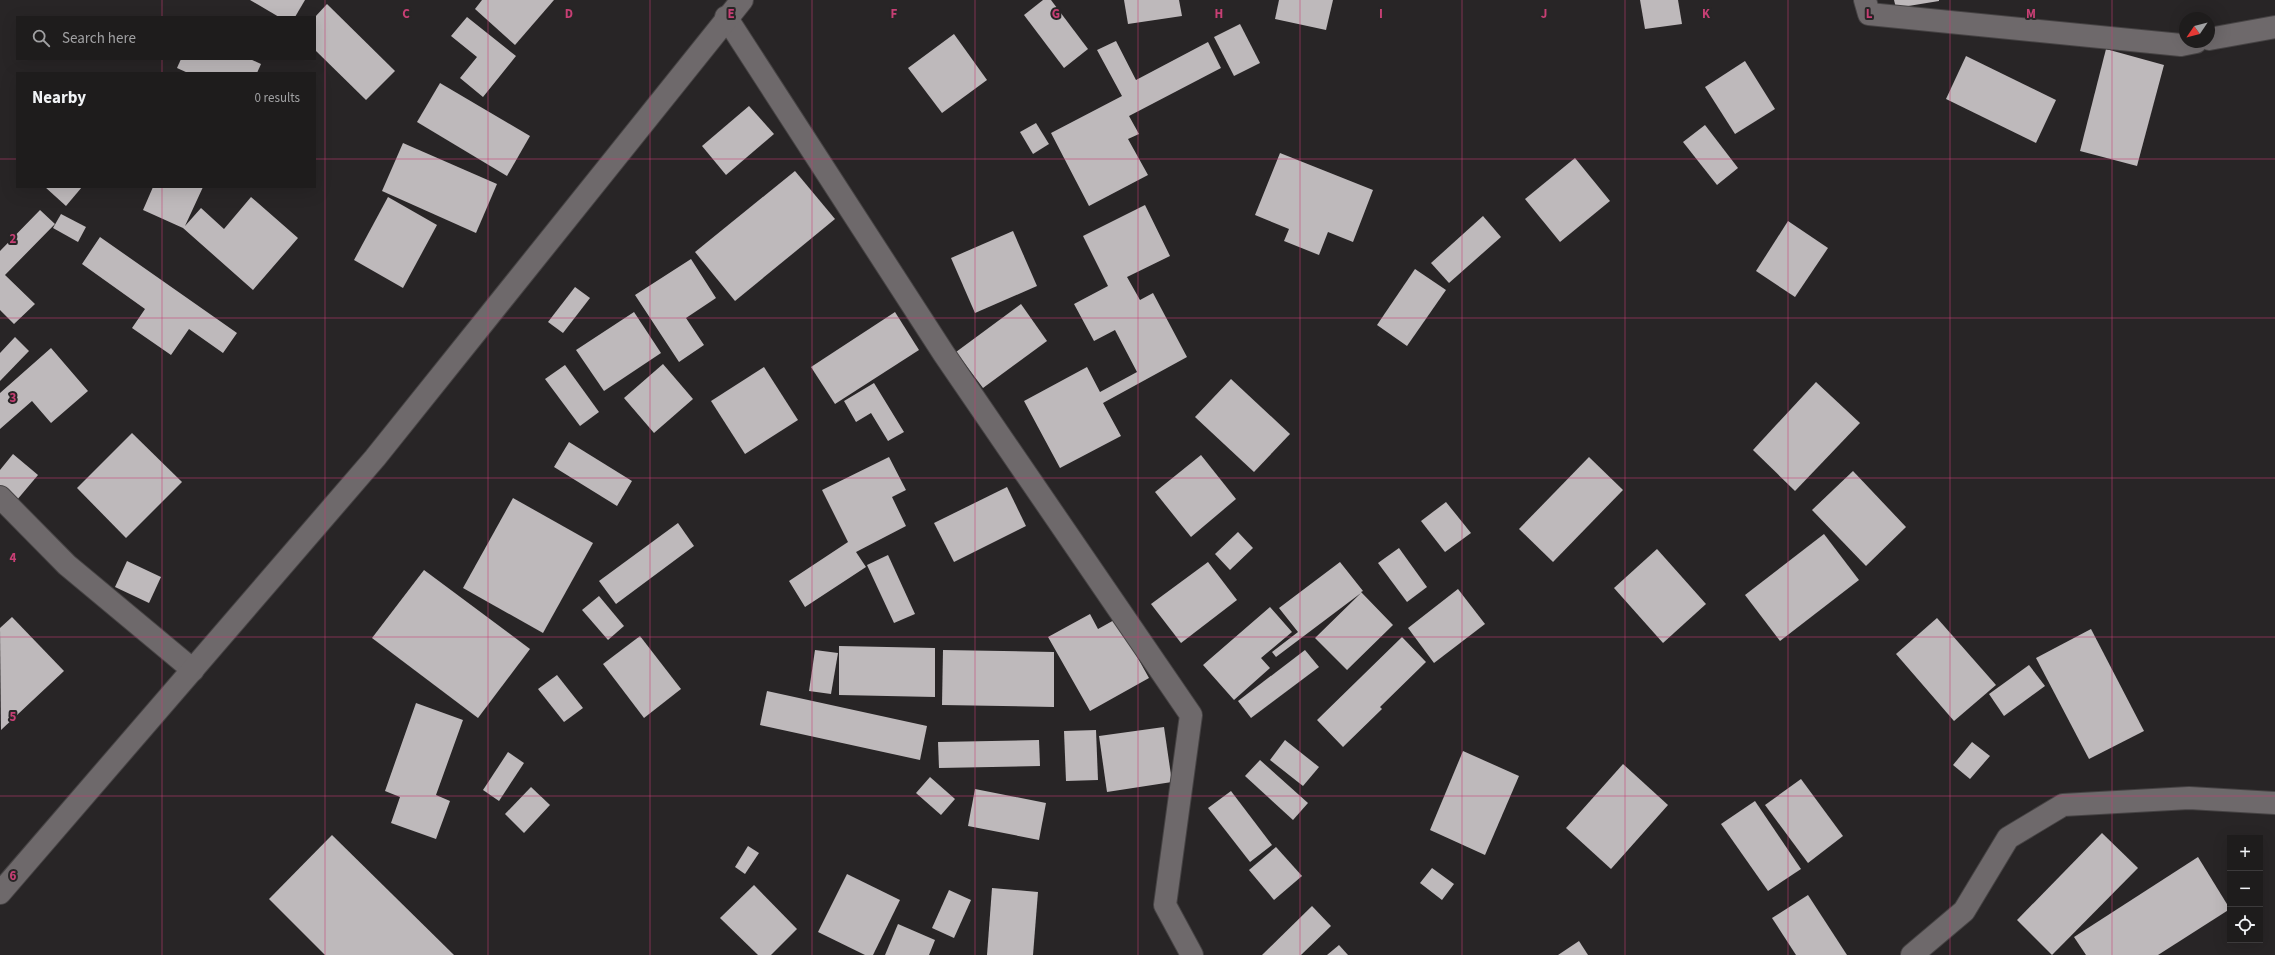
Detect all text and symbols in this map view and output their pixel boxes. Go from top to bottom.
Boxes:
text: C [402,5,410,23]
text: D [565,5,573,23]
text: E [727,5,735,23]
text: F [891,5,898,23]
text: G [1052,5,1060,23]
text: H [1215,5,1223,23]
text: I [1379,5,1383,23]
text: J [1541,5,1547,23]
text: K [1702,5,1711,23]
text: L [1866,5,1873,23]
text: M [2026,5,2036,23]
north arrow [2179,12,2215,48]
search box [16,16,316,60]
icon: search [30,27,52,49]
text: Search here [62,28,136,49]
text: Nearby [32,86,86,110]
text: 0 results [255,89,300,107]
text: 2 [10,230,17,248]
text: 3 [10,389,17,407]
text: 4 [10,549,17,567]
text: 5 [10,708,17,726]
map controls [2227,835,2263,943]
button: + [2227,835,2263,871]
text: 6 [10,867,17,885]
button: − [2227,871,2263,907]
button: locate [2227,907,2263,943]

